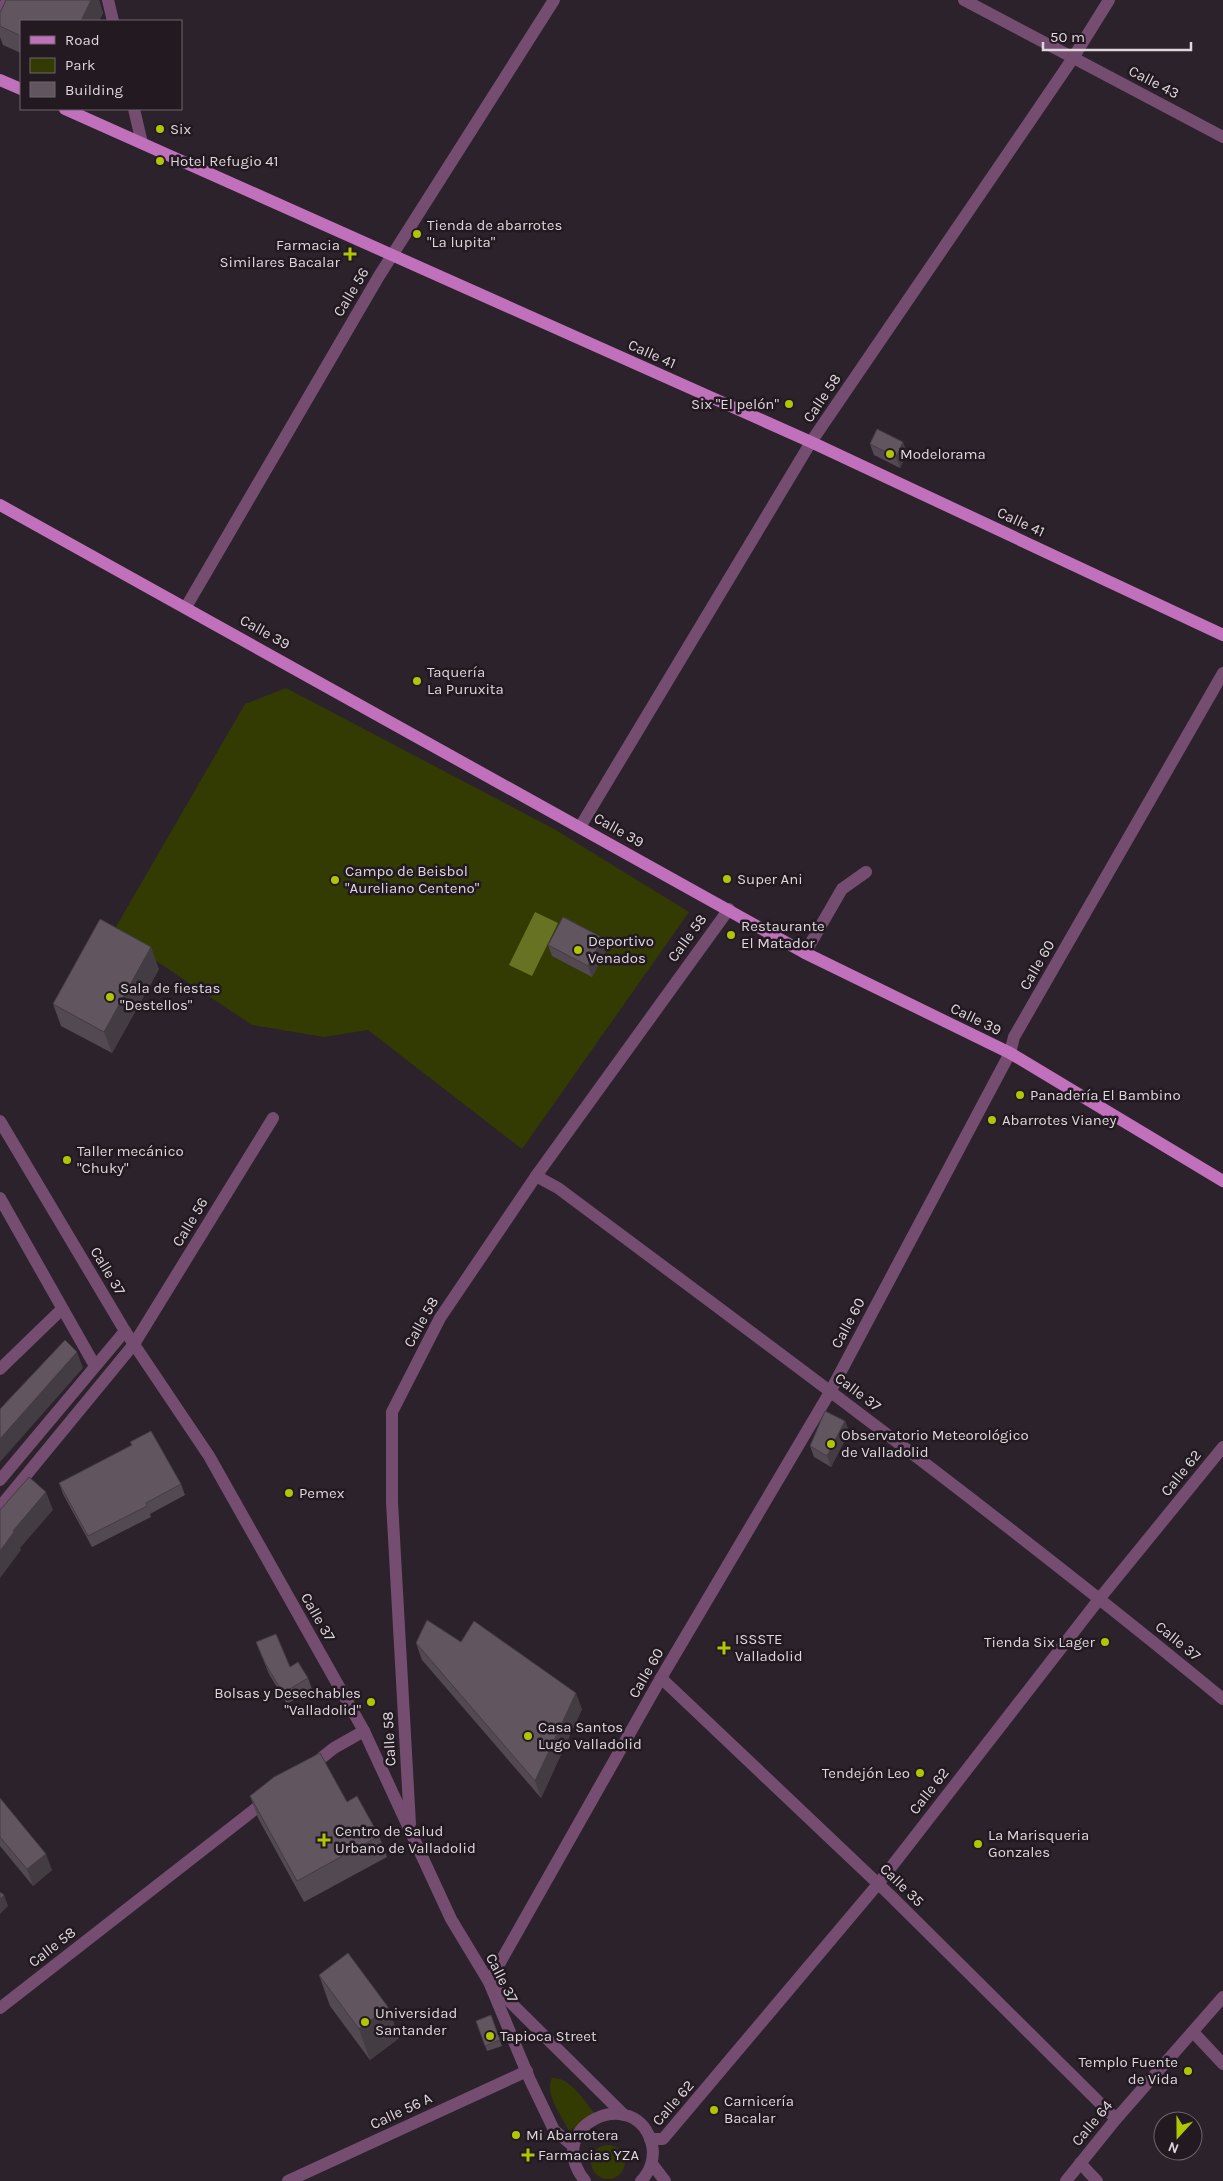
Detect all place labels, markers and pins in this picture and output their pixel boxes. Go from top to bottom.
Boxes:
place label: Six [170,120,192,138]
marker: Six [154,123,166,135]
place label: Hotel Refugio 41 [170,152,278,170]
marker: Hotel Refugio 41 [154,155,166,167]
place label: Tienda de abarrotes "La lupita" [427,216,562,251]
marker: Tienda de abarrotes "La lupita" [411,228,423,240]
place label: Farmacia Similares Bacalar [219,236,341,271]
marker: Farmacia Similares Bacalar [344,248,356,260]
place label: Six "El pelón" [691,395,779,413]
marker: Six "El pelón" [783,398,795,410]
place label: Modelorama [900,445,986,463]
marker: Modelorama [884,448,896,460]
place label: Taquería La Puruxita [427,663,504,698]
marker: Taquería La Puruxita [411,675,423,687]
place label: Campo de Beisbol "Aureliano Centeno" [345,862,480,897]
place label: Super Ani [737,870,803,888]
marker: Super Ani [721,873,733,885]
marker: Campo de Beisbol "Aureliano Centeno" [329,874,341,886]
place label: Restaurante El Matador [741,917,825,952]
marker: Restaurante El Matador [725,929,737,941]
place label: Deportivo Venados [588,932,654,967]
marker: Deportivo Venados [572,944,584,956]
place label: Sala de fiestas "Destellos" [120,979,220,1014]
marker: Sala de fiestas "Destellos" [104,991,116,1003]
place label: Panadería El Bambino [1030,1086,1181,1104]
marker: Panadería El Bambino [1014,1089,1026,1101]
place label: Abarrotes Vianey [1002,1111,1117,1129]
marker: Abarrotes Vianey [986,1114,998,1126]
place label: Taller mecánico "Chuky" [77,1142,184,1177]
marker: Taller mecánico "Chuky" [61,1154,73,1166]
place label: Observatorio Meteorológico de Valladolid [841,1426,1029,1461]
marker: Observatorio Meteorológico de Valladolid [825,1438,837,1450]
place label: Pemex [299,1484,345,1502]
marker: Pemex [283,1487,295,1499]
place label: ISSSTE Valladolid [735,1630,803,1665]
place label: Tienda Six Lager [984,1633,1096,1651]
marker: Tienda Six Lager [1099,1636,1111,1648]
marker: ISSSTE Valladolid [717,1641,731,1655]
place label: Bolsas y Desechables "Valladolid" [214,1684,361,1719]
marker: Bolsas y Desechables "Valladolid" [365,1696,377,1708]
place label: Casa Santos Lugo Valladolid [538,1718,642,1753]
marker: Casa Santos Lugo Valladolid [522,1730,534,1742]
place label: Tendejón Leo [822,1764,910,1782]
marker: Tendejón Leo [914,1767,926,1779]
place label: Centro de Salud Urbano de Valladolid [335,1822,476,1857]
place label: La Marisqueria Gonzales [988,1826,1089,1861]
marker: Centro de Salud Urbano de Valladolid [317,1833,331,1847]
marker: La Marisqueria Gonzales [972,1838,984,1850]
place label: Universidad Santander [375,2004,457,2039]
marker: Universidad Santander [359,2016,371,2028]
place label: Tapioca Street [500,2027,597,2045]
marker: Tapioca Street [484,2030,496,2042]
place label: Templo Fuente de Vida [1078,2053,1178,2088]
marker: Templo Fuente de Vida [1182,2065,1194,2077]
place label: Carnicería Bacalar [724,2092,794,2127]
marker: Carnicería Bacalar [708,2104,720,2116]
place label: Mi Abarrotera [526,2126,619,2144]
marker: Mi Abarrotera [510,2129,522,2141]
place label: Farmacias YZA [538,2146,639,2164]
marker: Farmacias YZA [522,2149,534,2161]

